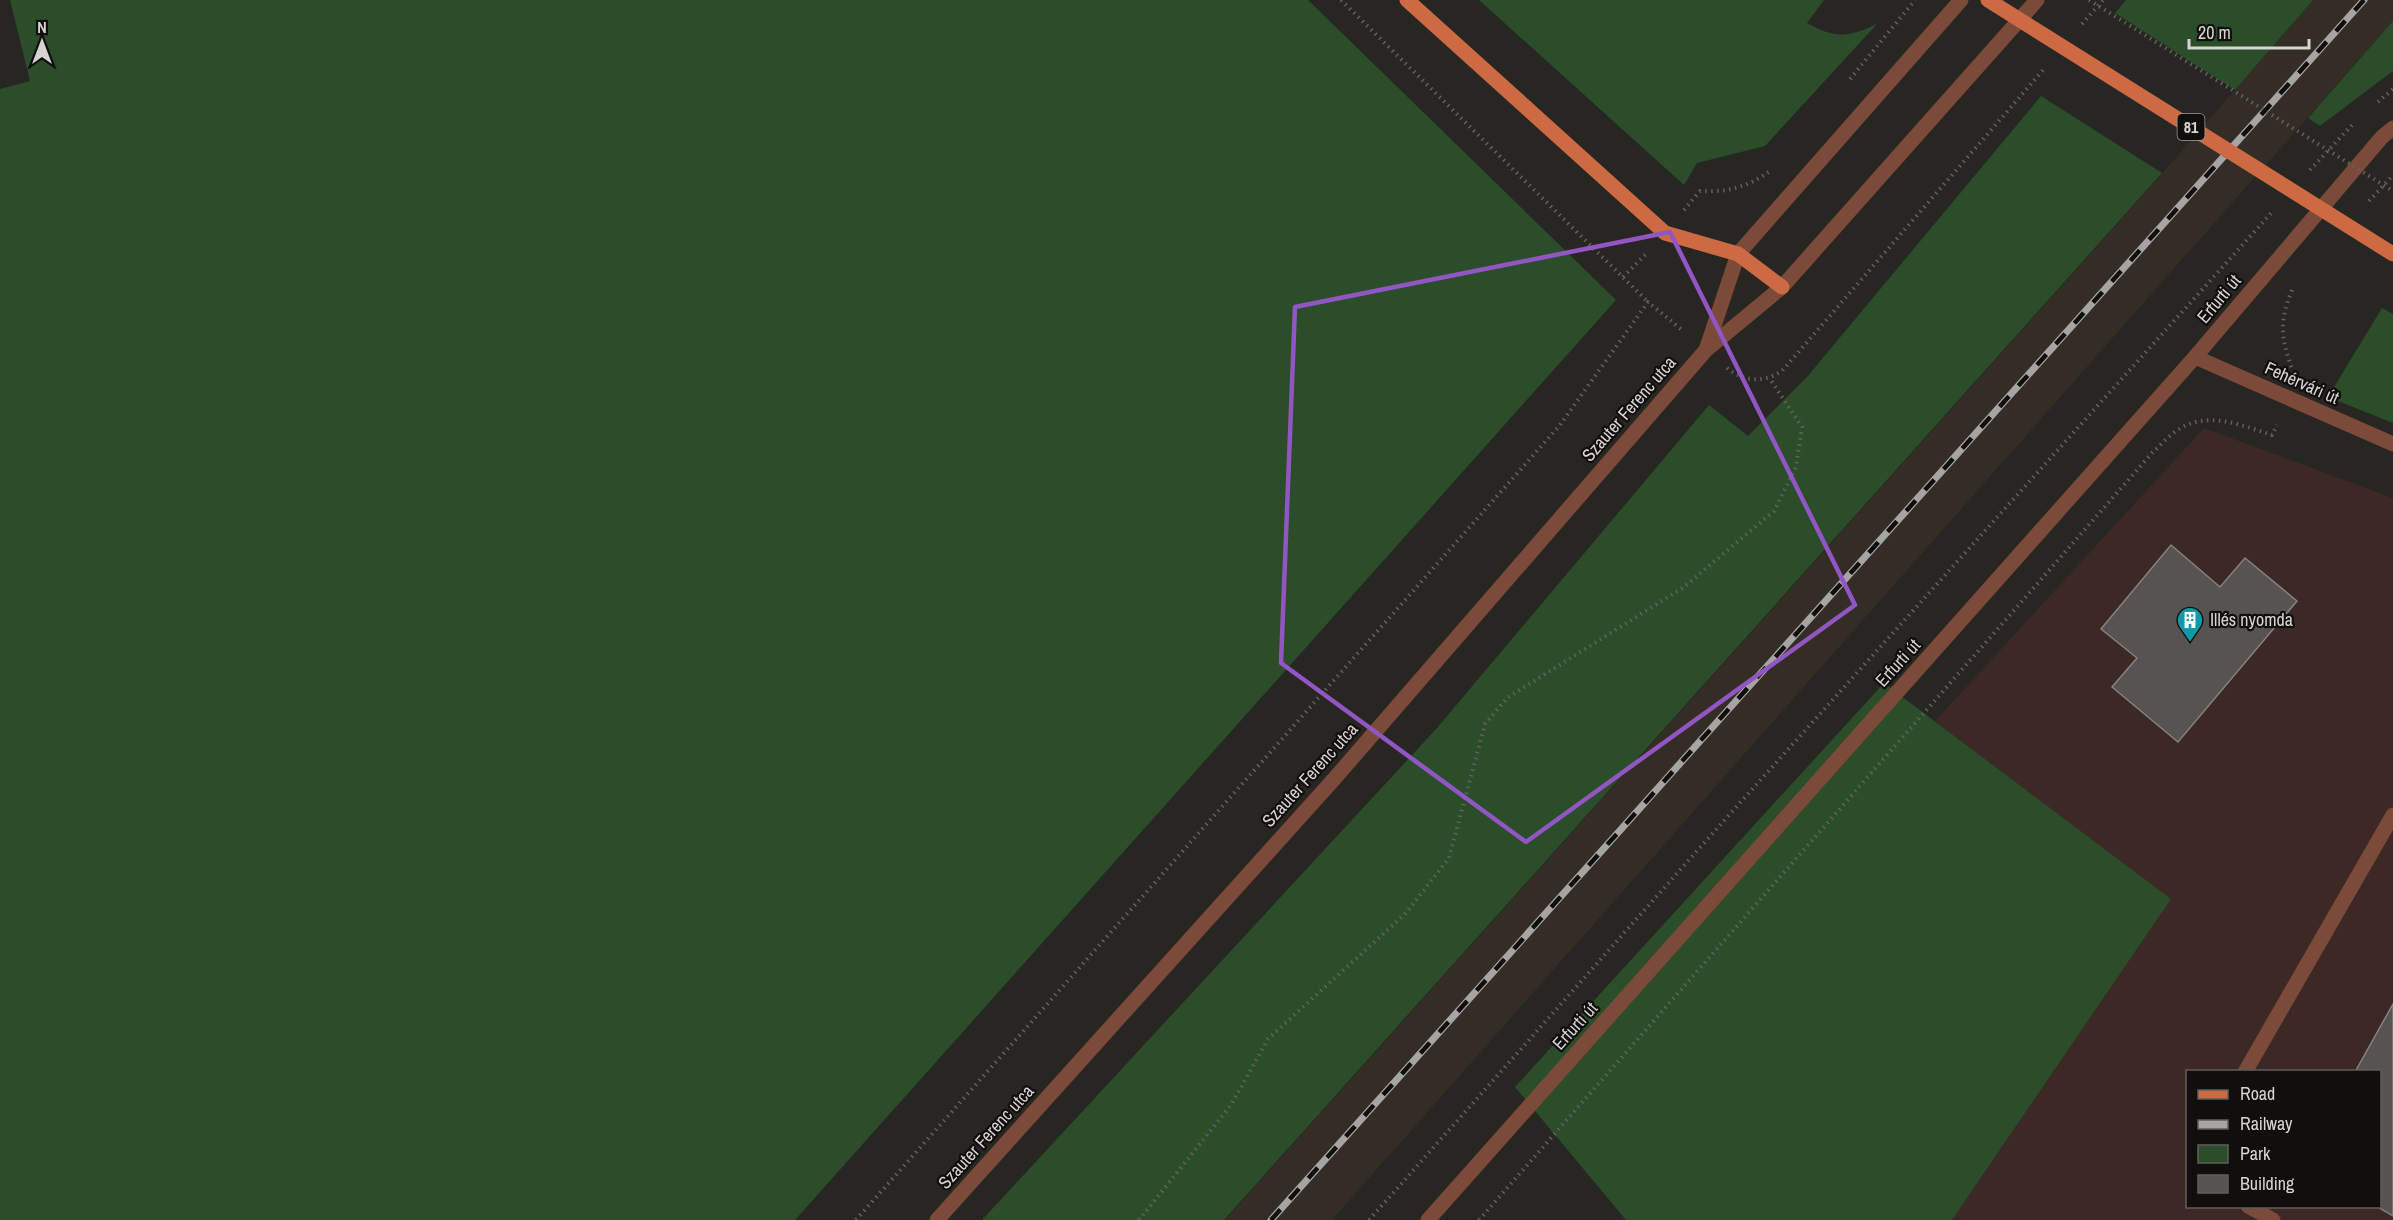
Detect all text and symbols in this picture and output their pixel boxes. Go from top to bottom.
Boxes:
north arrow [12,12,72,72]
scale bar [2189,12,2309,50]
text: N [37,16,47,38]
text: 20 m [2198,20,2231,45]
road number: 81 [2178,114,2204,140]
street label: Erfurti út [2191,269,2246,328]
street label: Szauter Ferenc utca [1576,351,1681,467]
street label: Fehérvári út [2261,355,2343,410]
building icon: Illés nyomda [2175,605,2205,643]
place label: Illés nyomda [2210,607,2293,632]
street label: Erfurti út [1869,633,1926,692]
street label: Szauter Ferenc utca [1256,717,1363,832]
street label: Erfurti út [1546,996,1603,1055]
legend [2186,1070,2381,1208]
street label: Szauter Ferenc utca [932,1079,1039,1194]
text: Road [2240,1081,2275,1106]
text: Railway [2240,1111,2293,1136]
text: Park [2240,1141,2271,1166]
text: Building [2240,1171,2295,1196]

